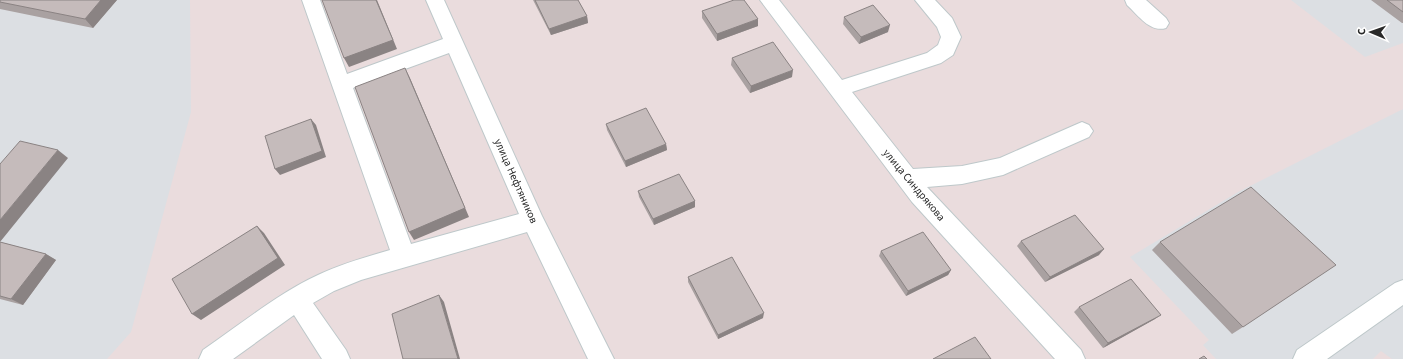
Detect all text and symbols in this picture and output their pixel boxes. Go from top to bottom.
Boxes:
north arrow [1351,12,1391,52]
text: С [1354,28,1369,35]
street label: улица Нефтяников [491,136,542,226]
street label: улица Синдрякова [879,146,949,224]

